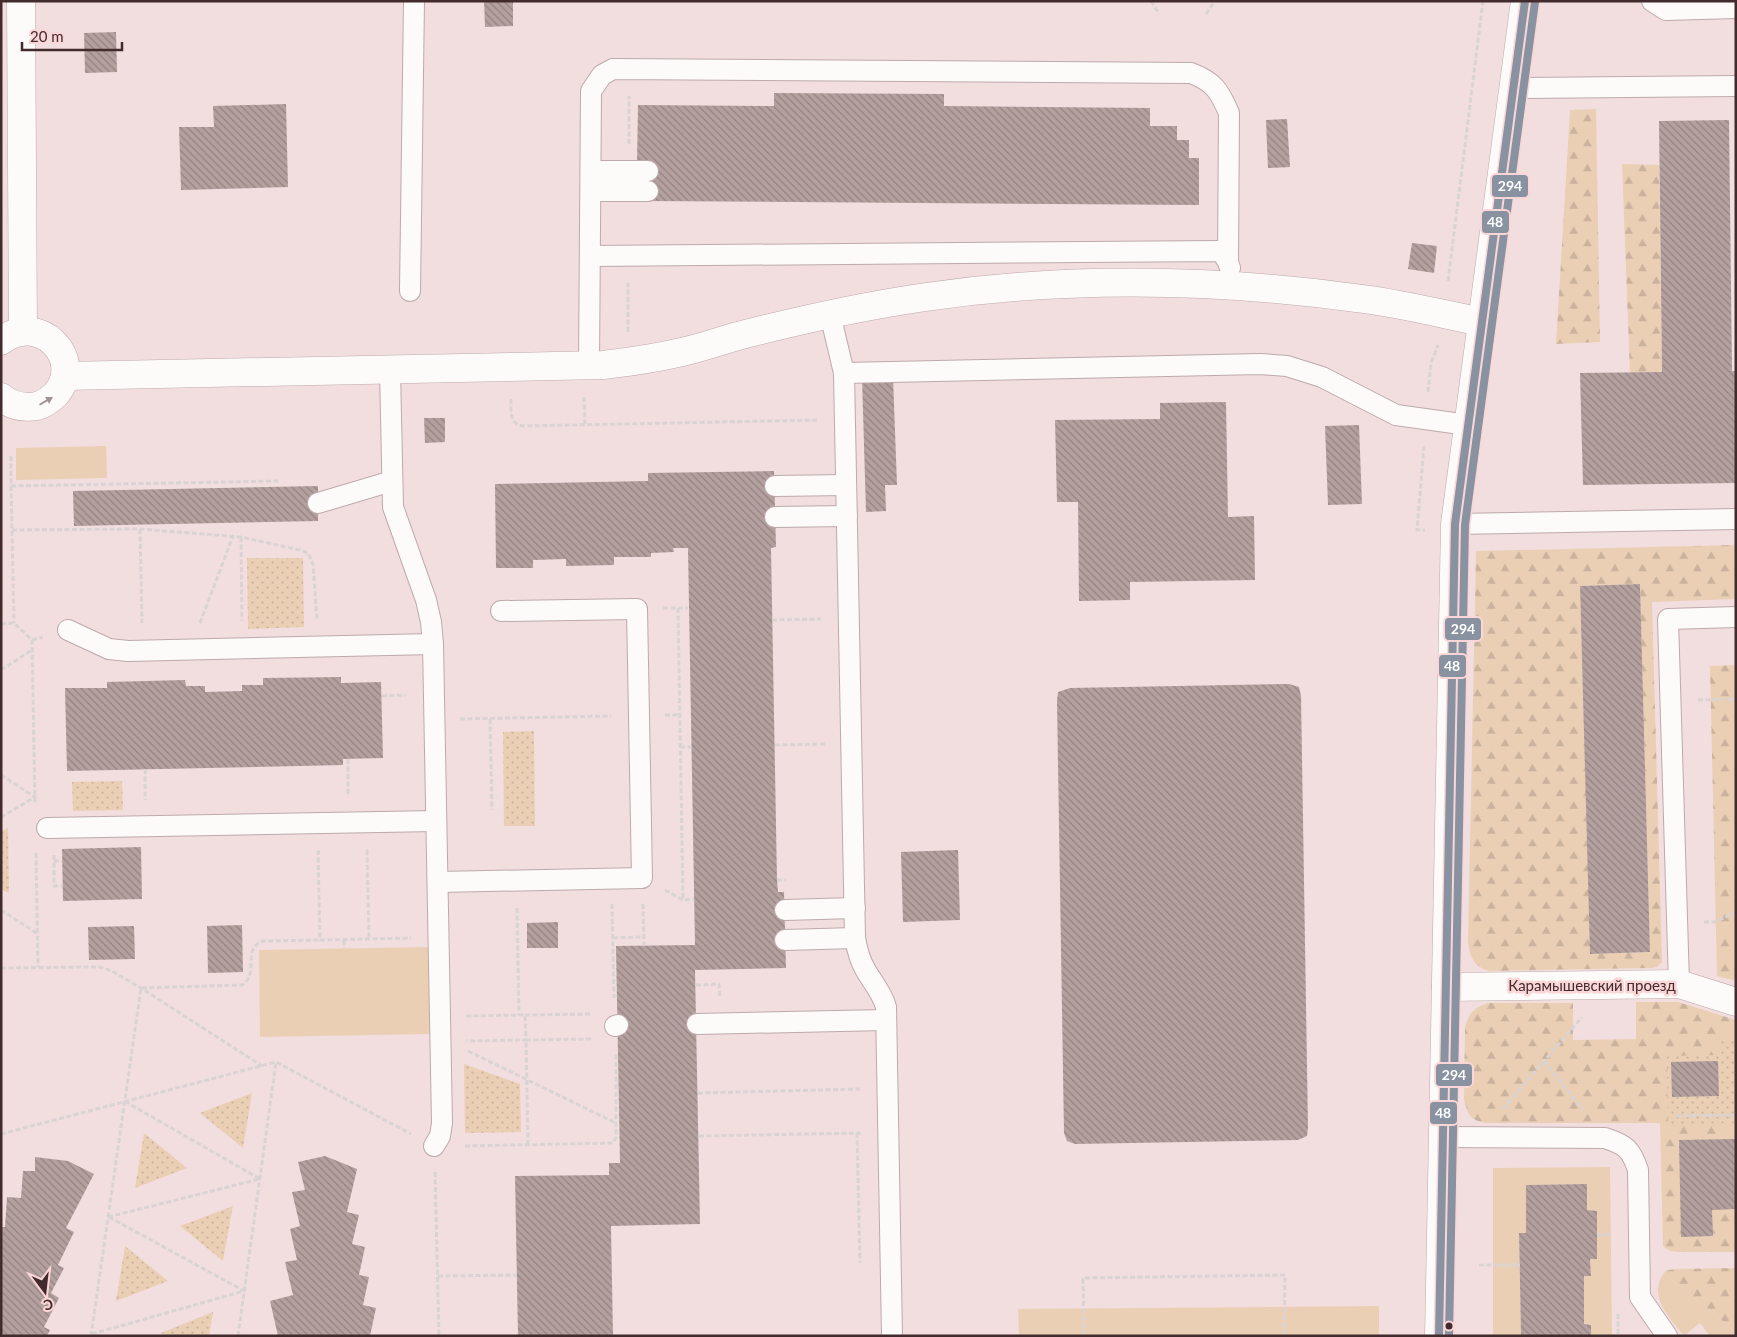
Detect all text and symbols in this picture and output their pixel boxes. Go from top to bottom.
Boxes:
scale bar [22,20,122,52]
text: 20 m [30,27,64,45]
line badge: 294 [1491,174,1529,198]
text: 294 [1498,177,1522,194]
line badge: 48 [1481,210,1510,234]
text: 48 [1487,213,1503,230]
one-way arrow [38,397,53,405]
line badge: 294 [1444,617,1482,641]
text: 294 [1451,620,1475,637]
line badge: 48 [1438,654,1467,678]
text: 48 [1444,657,1460,674]
street label: Карамышевский проезд [1508,976,1676,994]
line badge: 294 [1435,1063,1473,1087]
text: 294 [1442,1066,1466,1083]
line badge: 48 [1429,1101,1458,1125]
text: 48 [1435,1104,1451,1121]
north arrow [20,1267,70,1317]
text: С [41,1296,55,1315]
unlabelled marker [1444,1321,1454,1331]

